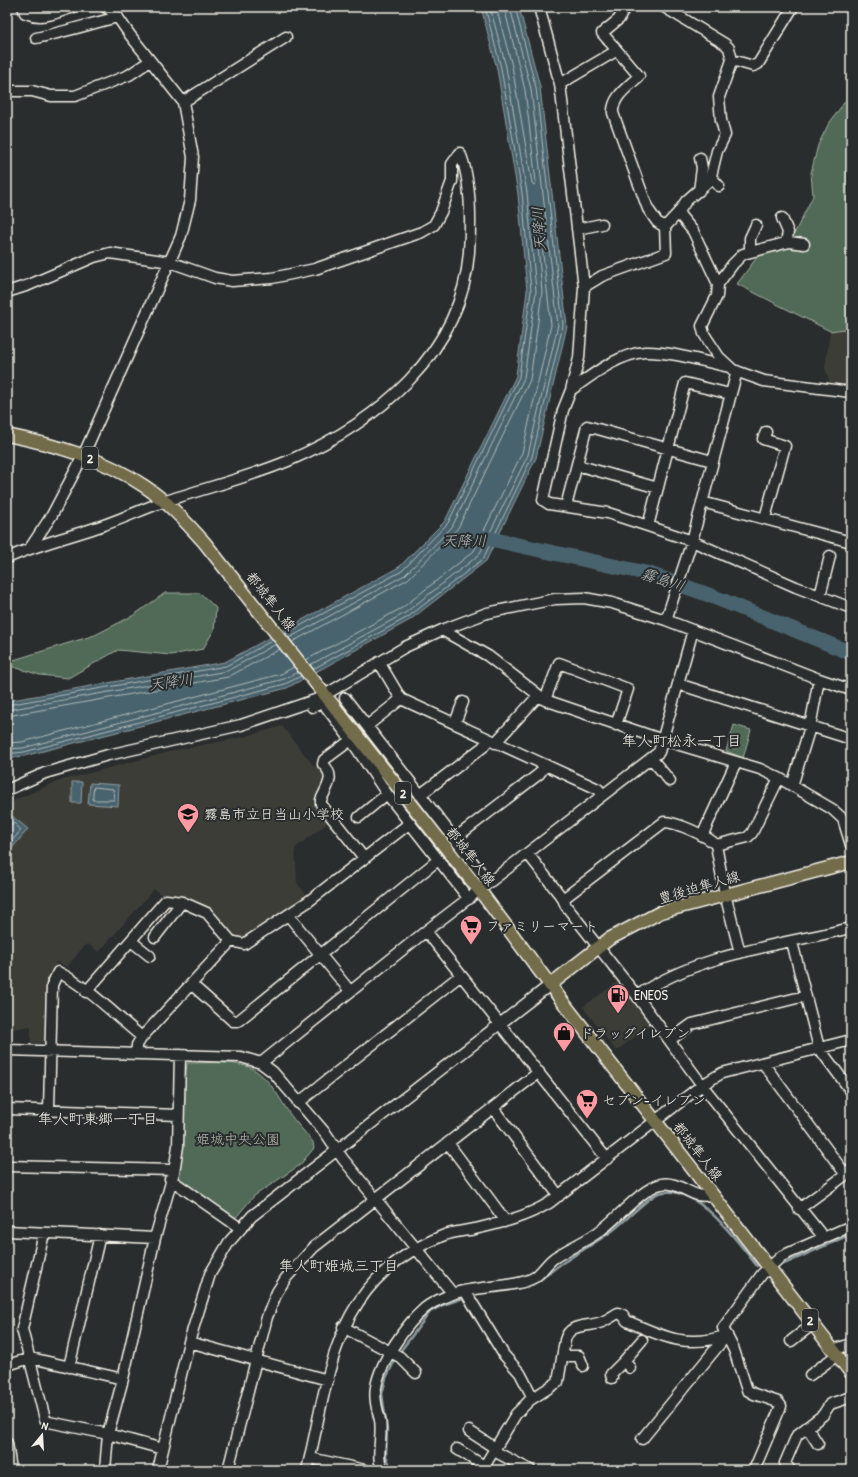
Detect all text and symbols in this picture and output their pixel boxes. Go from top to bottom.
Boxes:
water label: 天降川 [526,206,551,252]
road number: 2 [82,447,98,469]
water label: 天降川 [441,530,487,551]
water label: 霧島川 [639,563,688,596]
street label: 都城隼人線 [242,567,300,634]
water label: 天降川 [147,668,195,695]
district label: 隼人町松永一丁目 [622,730,742,751]
road number: 2 [395,782,411,804]
school or university icon: 霧島市立日当山小学校 [175,801,201,834]
place label: 霧島市立日当山小学校 [204,804,344,823]
street label: 都城隼人線 [442,822,500,889]
street label: 豊後迫隼人線 [656,866,742,907]
supermarket icon: ファミリーマート [458,913,484,946]
place label: ファミリーマート [486,916,598,935]
fuel station icon: ENEOS [605,982,631,1015]
place label: ENEOS [634,985,669,1004]
shop icon: ドラッグイレブン [551,1020,577,1053]
place label: ドラッグイレブン [580,1023,690,1042]
supermarket icon: セブン-イレブン [574,1087,600,1120]
place label: セブン-イレブン [602,1090,706,1109]
district label: 隼人町東郷一丁目 [38,1108,158,1129]
street label: 都城隼人線 [669,1117,727,1184]
park label: 姫城中央公園 [196,1129,280,1148]
district label: 隼人町姫城三丁目 [279,1255,399,1276]
road number: 2 [802,1309,818,1331]
north arrow [22,1415,62,1455]
text: N [40,1418,50,1433]

